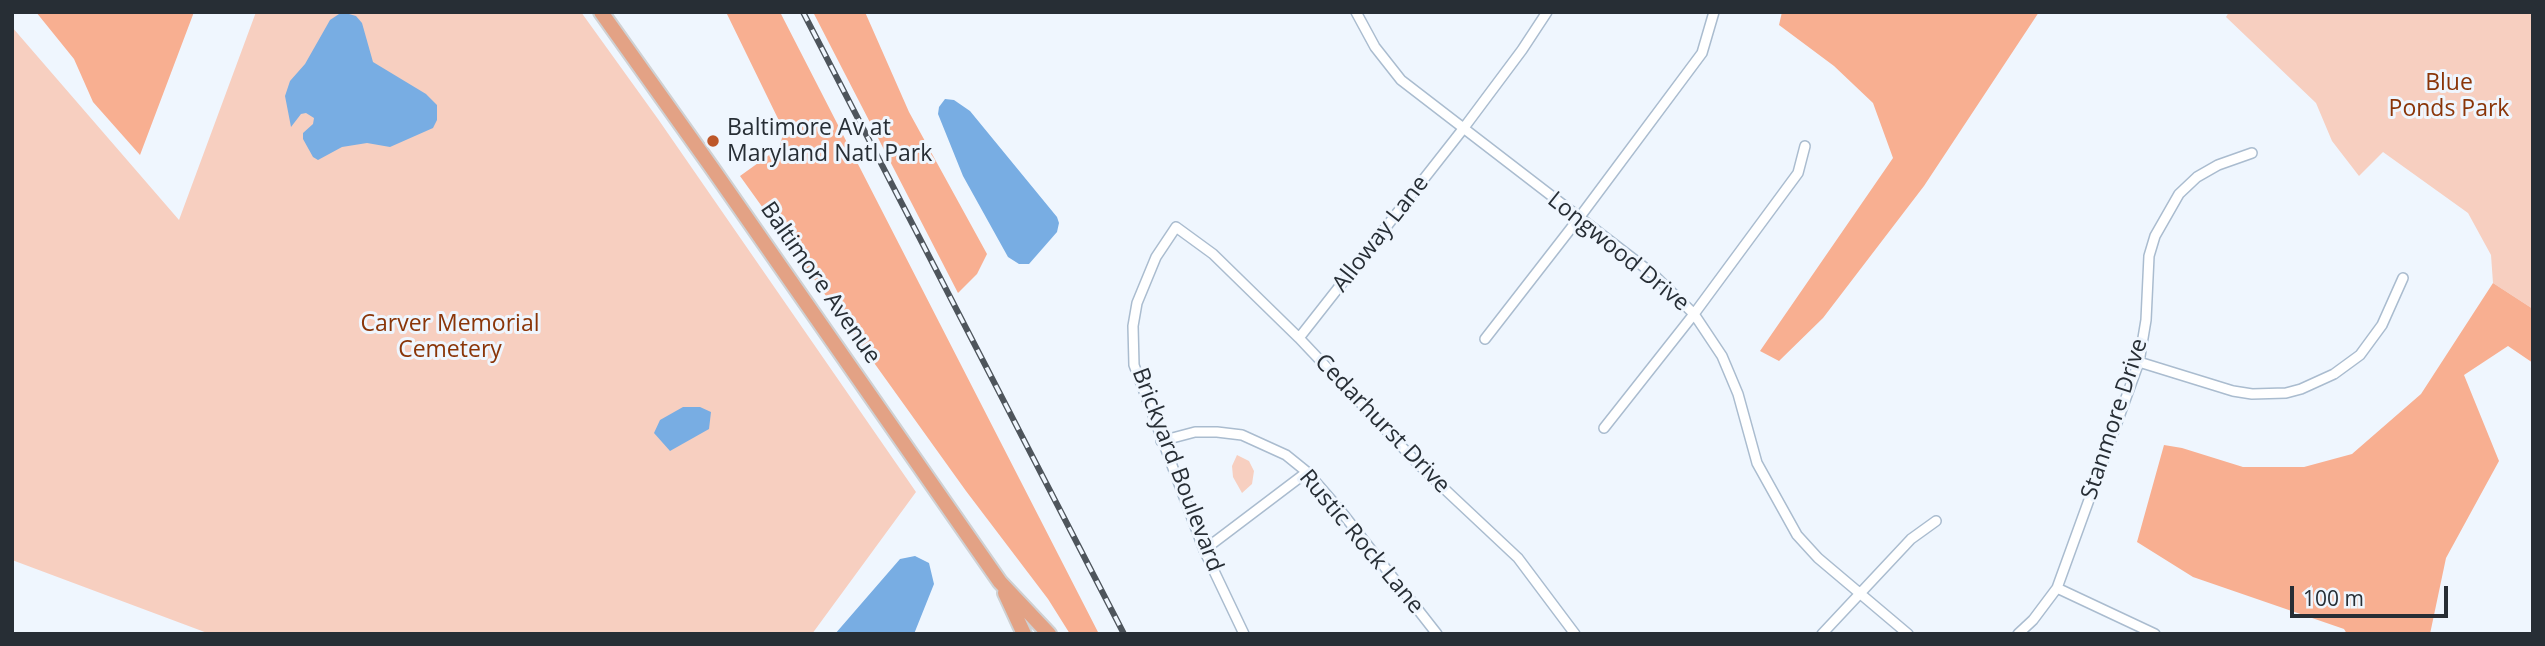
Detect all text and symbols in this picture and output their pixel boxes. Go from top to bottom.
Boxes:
park label: Blue Ponds Park [2389,69,2509,123]
place label: Baltimore Av at Maryland Natl Park [727,114,932,168]
marker: Baltimore Av at Maryland Natl Park [705,133,721,149]
street label: Alloway Lane [1327,170,1435,298]
street label: Longwood Drive [1542,186,1694,318]
street label: Baltimore Avenue [754,197,886,369]
park label: Carver Memorial Cemetery [361,310,539,364]
street label: Stanmore Drive [2076,335,2154,503]
street label: Cedarhurst Drive [1309,349,1455,499]
street label: Brickyard Boulevard [1125,364,1229,576]
street label: Rustic Rock Lane [1293,465,1429,619]
scale bar [2293,572,2450,616]
text: 100 m [2303,584,2364,612]

